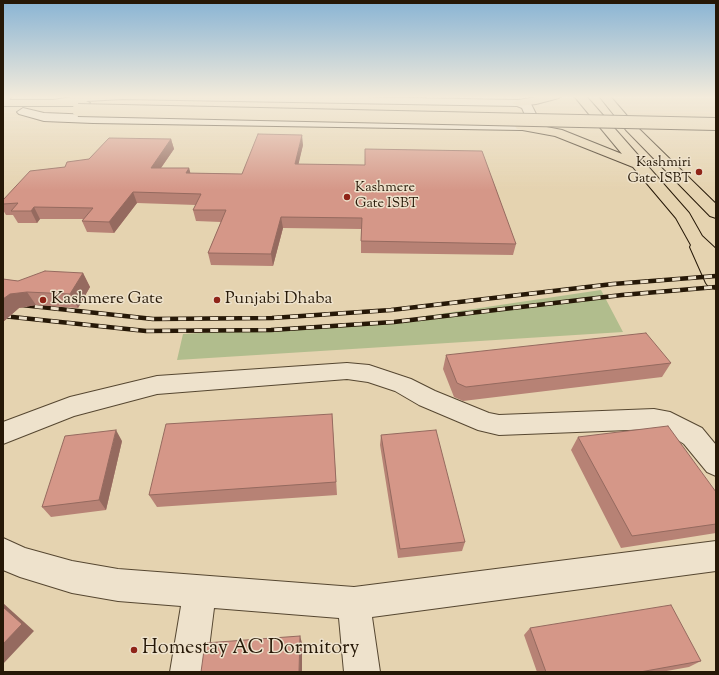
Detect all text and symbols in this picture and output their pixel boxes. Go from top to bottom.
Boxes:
place label: Kashmiri Gate ISBT [628,156,691,188]
marker: Kashmiri Gate ISBT [694,167,704,177]
place label: Kashmere Gate ISBT [355,181,418,214]
marker: Kashmere Gate ISBT [342,192,352,202]
place label: Kashmere Gate [51,290,163,310]
place label: Punjabi Dhaba [225,290,332,310]
marker: Kashmere Gate [38,295,48,305]
marker: Punjabi Dhaba [212,295,222,305]
place label: Homestay AC Dormitory [142,638,360,662]
marker: Homestay AC Dormitory [129,645,139,655]

